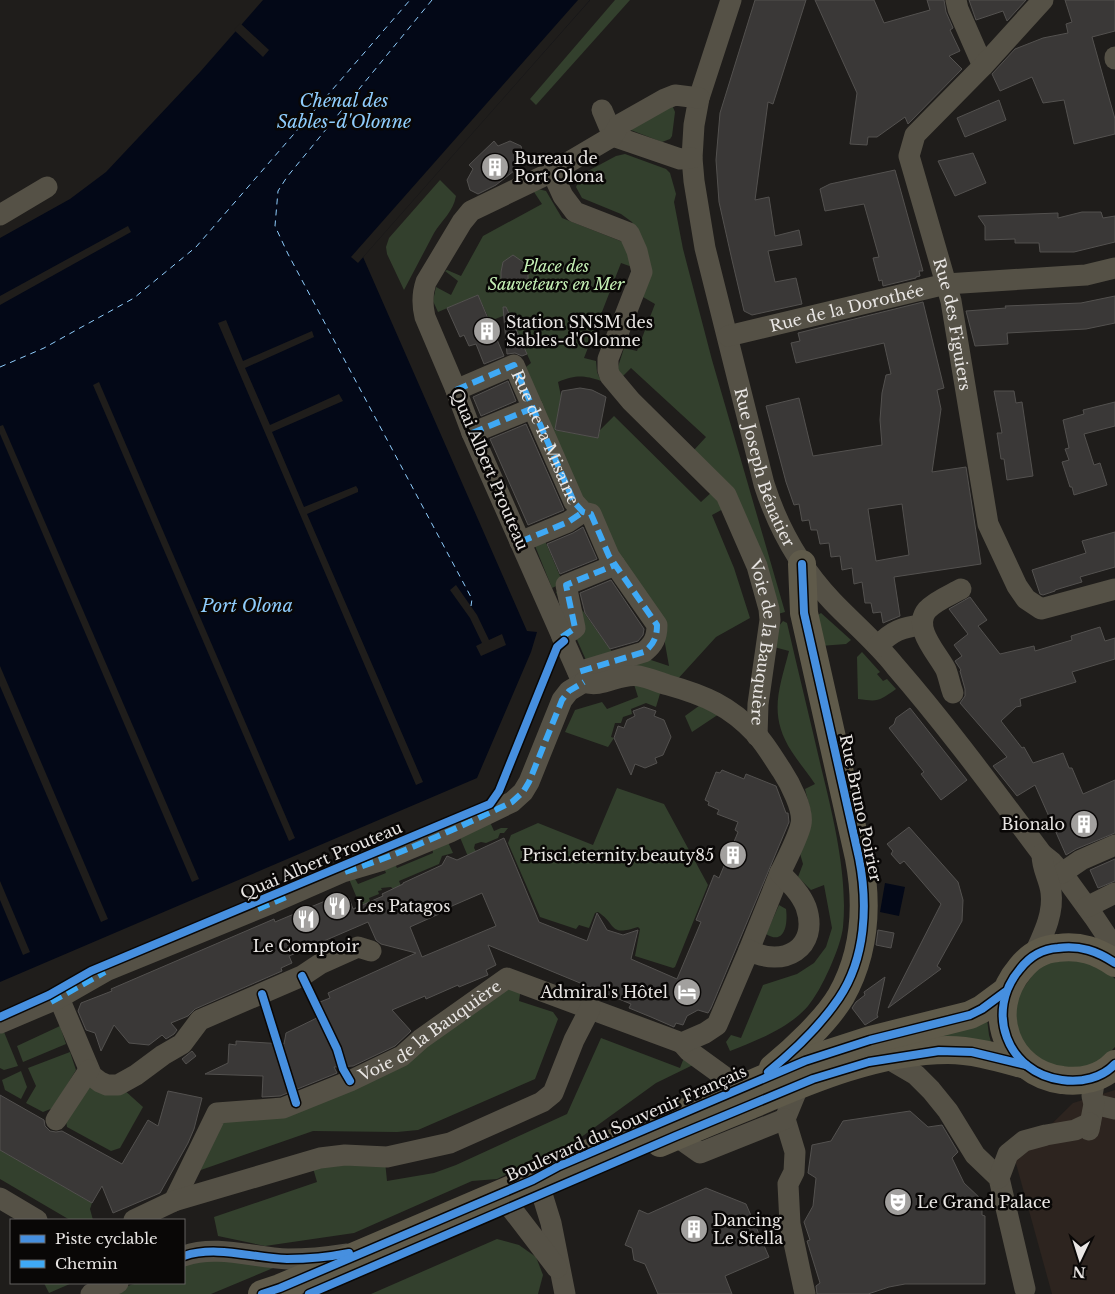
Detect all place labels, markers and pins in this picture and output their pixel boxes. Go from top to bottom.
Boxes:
place label: Bureau de Port Olona [514,148,604,186]
building icon: Bureau de Port Olona [480,152,510,182]
place label: Station SNSM des Sables-d'Olonne [506,312,653,350]
building icon: Station SNSM des Sables-d'Olonne [472,316,502,346]
building icon: Bionalo [1069,809,1099,839]
place label: Bionalo [1001,814,1065,834]
building icon: Prisci.eternity.beauty85 [718,840,748,870]
place label: Prisci.eternity.beauty85 [522,845,714,865]
restaurant icon: Les Patagos [322,891,352,921]
place label: Les Patagos [356,896,450,916]
restaurant icon: Le Comptoir [291,904,321,934]
place label: Le Comptoir [253,936,360,956]
hotel icon: Admiral's Hôtel [672,977,702,1007]
place label: Admiral's Hôtel [539,982,668,1002]
theatre icon: Le Grand Palace [883,1187,913,1217]
place label: Le Grand Palace [917,1192,1051,1212]
place label: Dancing Le Stella [713,1210,783,1248]
building icon: Dancing Le Stella [679,1214,709,1244]

